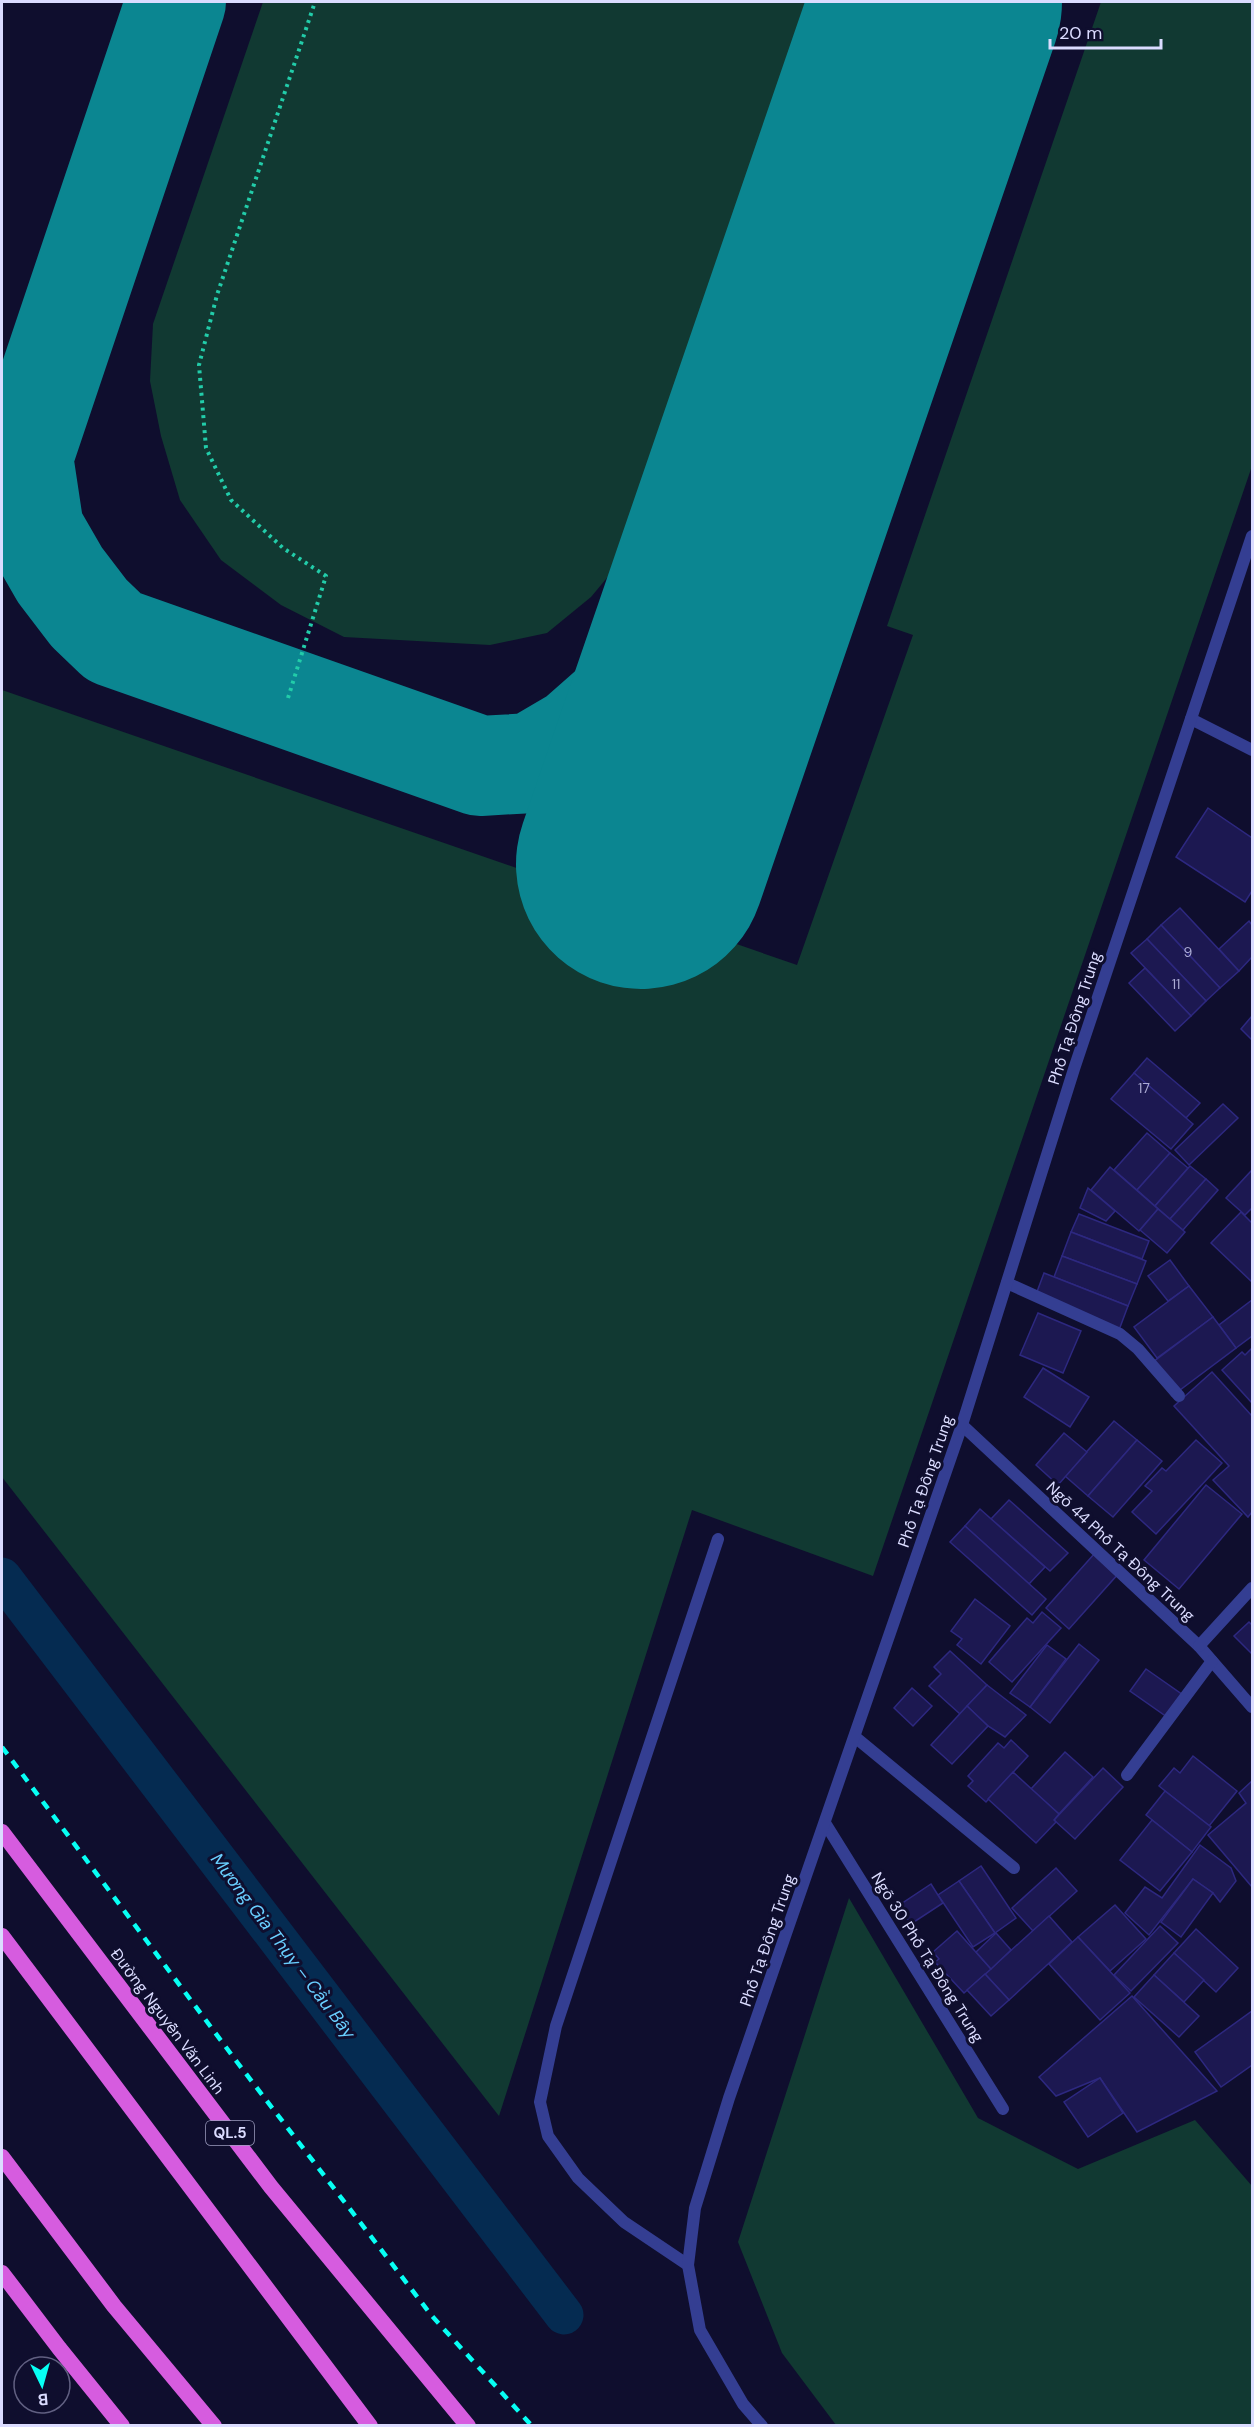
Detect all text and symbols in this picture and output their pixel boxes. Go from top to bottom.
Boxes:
scale bar [1050,12,1161,50]
text: 20 m [1059,21,1102,45]
house number: 9 [1184,943,1193,961]
street label: Phố Tạ Đông Trung [1043,949,1106,1087]
house number: 11 [1172,975,1180,993]
house number: 17 [1138,1079,1150,1097]
street label: Phố Tạ Đông Trung [893,1412,958,1550]
street label: Ngõ 44 Phố Tạ Đông Trung [1042,1477,1200,1626]
water label: Mương Gia Thụy – Cầu Bây [205,1848,361,2045]
street label: Ngõ 30 Phố Tạ Đông Trung [867,1868,989,2046]
street label: Phố Tạ Đông Trung [735,1871,800,2009]
street label: Đường Nguyễn Văn Linh [106,1944,229,2098]
road number: QL.5 [206,2121,254,2145]
north arrow [12,2355,72,2415]
text: B [37,2389,49,2410]

